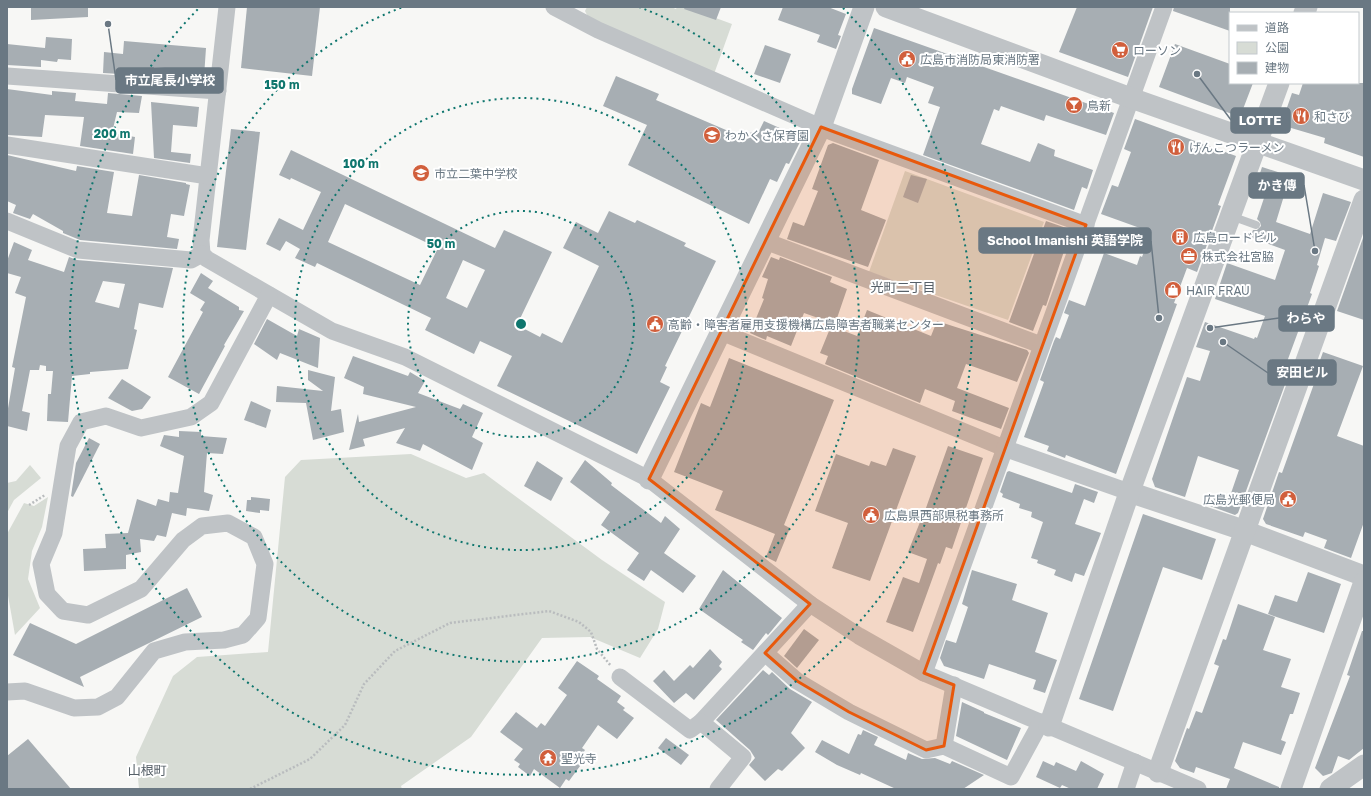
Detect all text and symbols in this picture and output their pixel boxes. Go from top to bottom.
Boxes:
legend [1229,12,1359,84]
text: 道路 [1265,20,1289,35]
supermarket icon: ローソン [1110,40,1130,60]
text: 公園 [1265,40,1289,55]
place label: ローソン [1133,43,1181,58]
public building icon: 広島市消防局東消防署 [897,49,917,69]
place label: 広島市消防局東消防署 [920,52,1040,67]
text: 建物 [1265,60,1289,75]
callout: 市立尾長小学校 [116,68,223,93]
text: 市立尾長小学校 [124,72,216,88]
text: 150 m [265,77,299,92]
bar icon: 鳥新 [1064,95,1084,115]
place label: 鳥新 [1087,98,1111,113]
restaurant icon: 和さび [1291,106,1311,126]
callout: LOTTE [1231,108,1290,133]
place label: 和さび [1314,109,1350,124]
text: LOTTE [1239,112,1281,128]
school or university icon: わかくさ保育園 [702,125,722,145]
text: 200 m [94,126,130,141]
place label: わかくさ保育園 [725,128,809,143]
restaurant icon: げんこつラーメン [1166,137,1186,157]
place label: げんこつラーメン [1189,140,1285,155]
text: 100 m [343,156,379,171]
school or university icon: 市立二葉中学校 [411,163,431,183]
place label: 市立二葉中学校 [434,166,518,181]
callout: かき傳 [1249,173,1304,198]
text: かき傳 [1257,177,1297,193]
building icon: 広島ロードビル [1170,227,1190,247]
callout: School Imanishi 英語学院 [979,228,1151,253]
place label: 広島ロードビル [1193,230,1277,245]
text: School Imanishi 英語学院 [987,232,1143,248]
text: 50 m [427,236,455,251]
office icon: 株式会社宮脇 [1179,246,1199,266]
place label: 株式会社宮脇 [1202,249,1274,264]
district label: 光町二丁目 [870,279,936,295]
shop icon: HAIR FRAU [1163,280,1183,300]
place label: HAIR FRAU [1186,283,1250,298]
callout: わらや [1279,306,1334,331]
text: わらや [1286,310,1326,326]
public building icon: 高齢・障害者雇用支援機構広島障害者職業センター [645,314,665,334]
centre of rings [514,317,528,331]
place label: 高齢・障害者雇用支援機構広島障害者職業センター [668,317,944,332]
callout: 安田ビル [1268,360,1336,385]
text: 安田ビル [1276,364,1328,380]
public building icon: 広島光郵便局 [1278,489,1298,509]
place label: 広島光郵便局 [1203,492,1275,507]
public building icon: 広島県西部県税事務所 [861,505,881,525]
place label: 広島県西部県税事務所 [884,508,1004,523]
temple icon: 聖光寺 [538,748,558,768]
place label: 聖光寺 [561,751,597,766]
district label: 山根町 [127,762,167,778]

